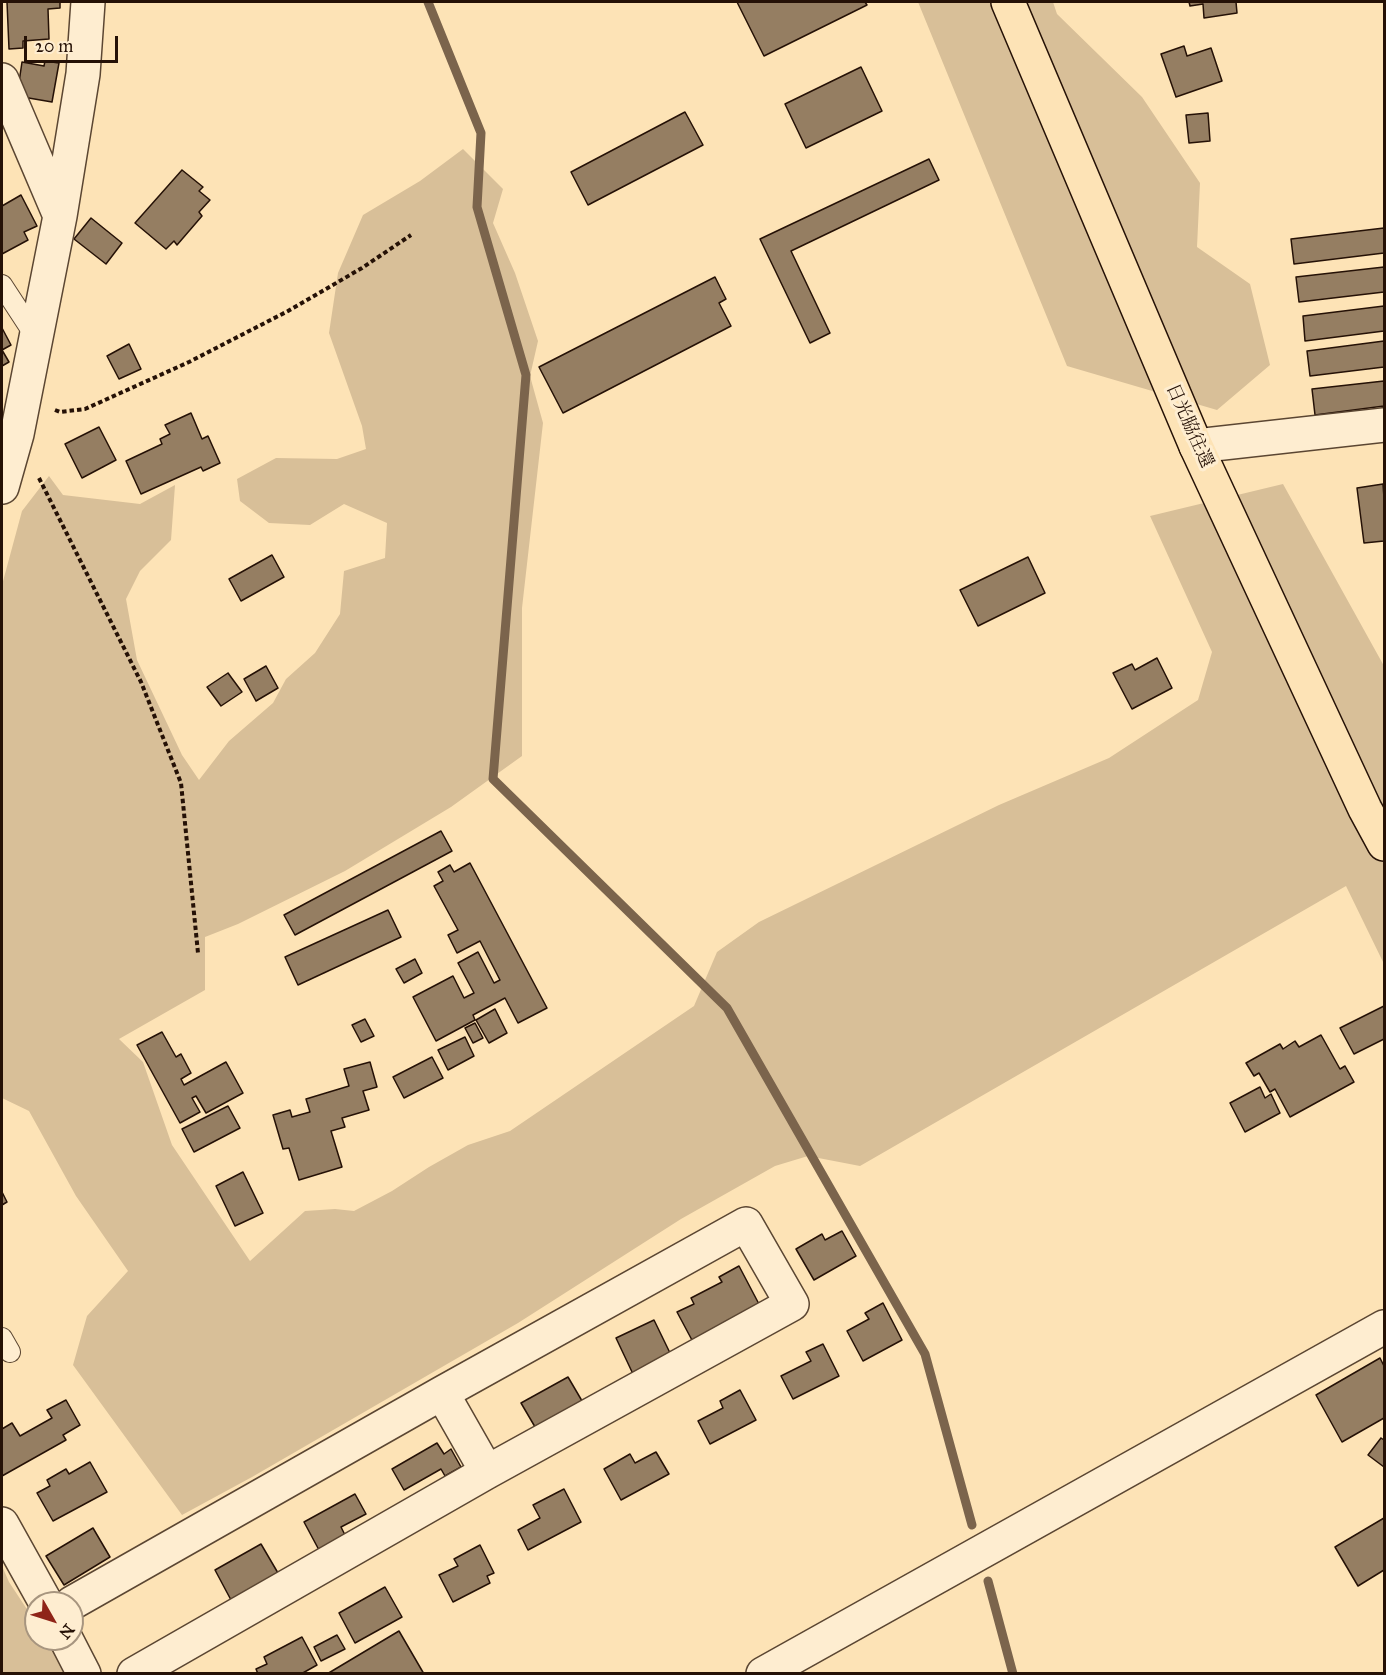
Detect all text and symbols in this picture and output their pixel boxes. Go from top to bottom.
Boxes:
scale bar [27,24,122,62]
text: 20 m [35,35,73,57]
street label: 日光脇往還 [1161,380,1217,472]
north arrow [24,1591,84,1651]
text: N [55,1620,78,1643]

